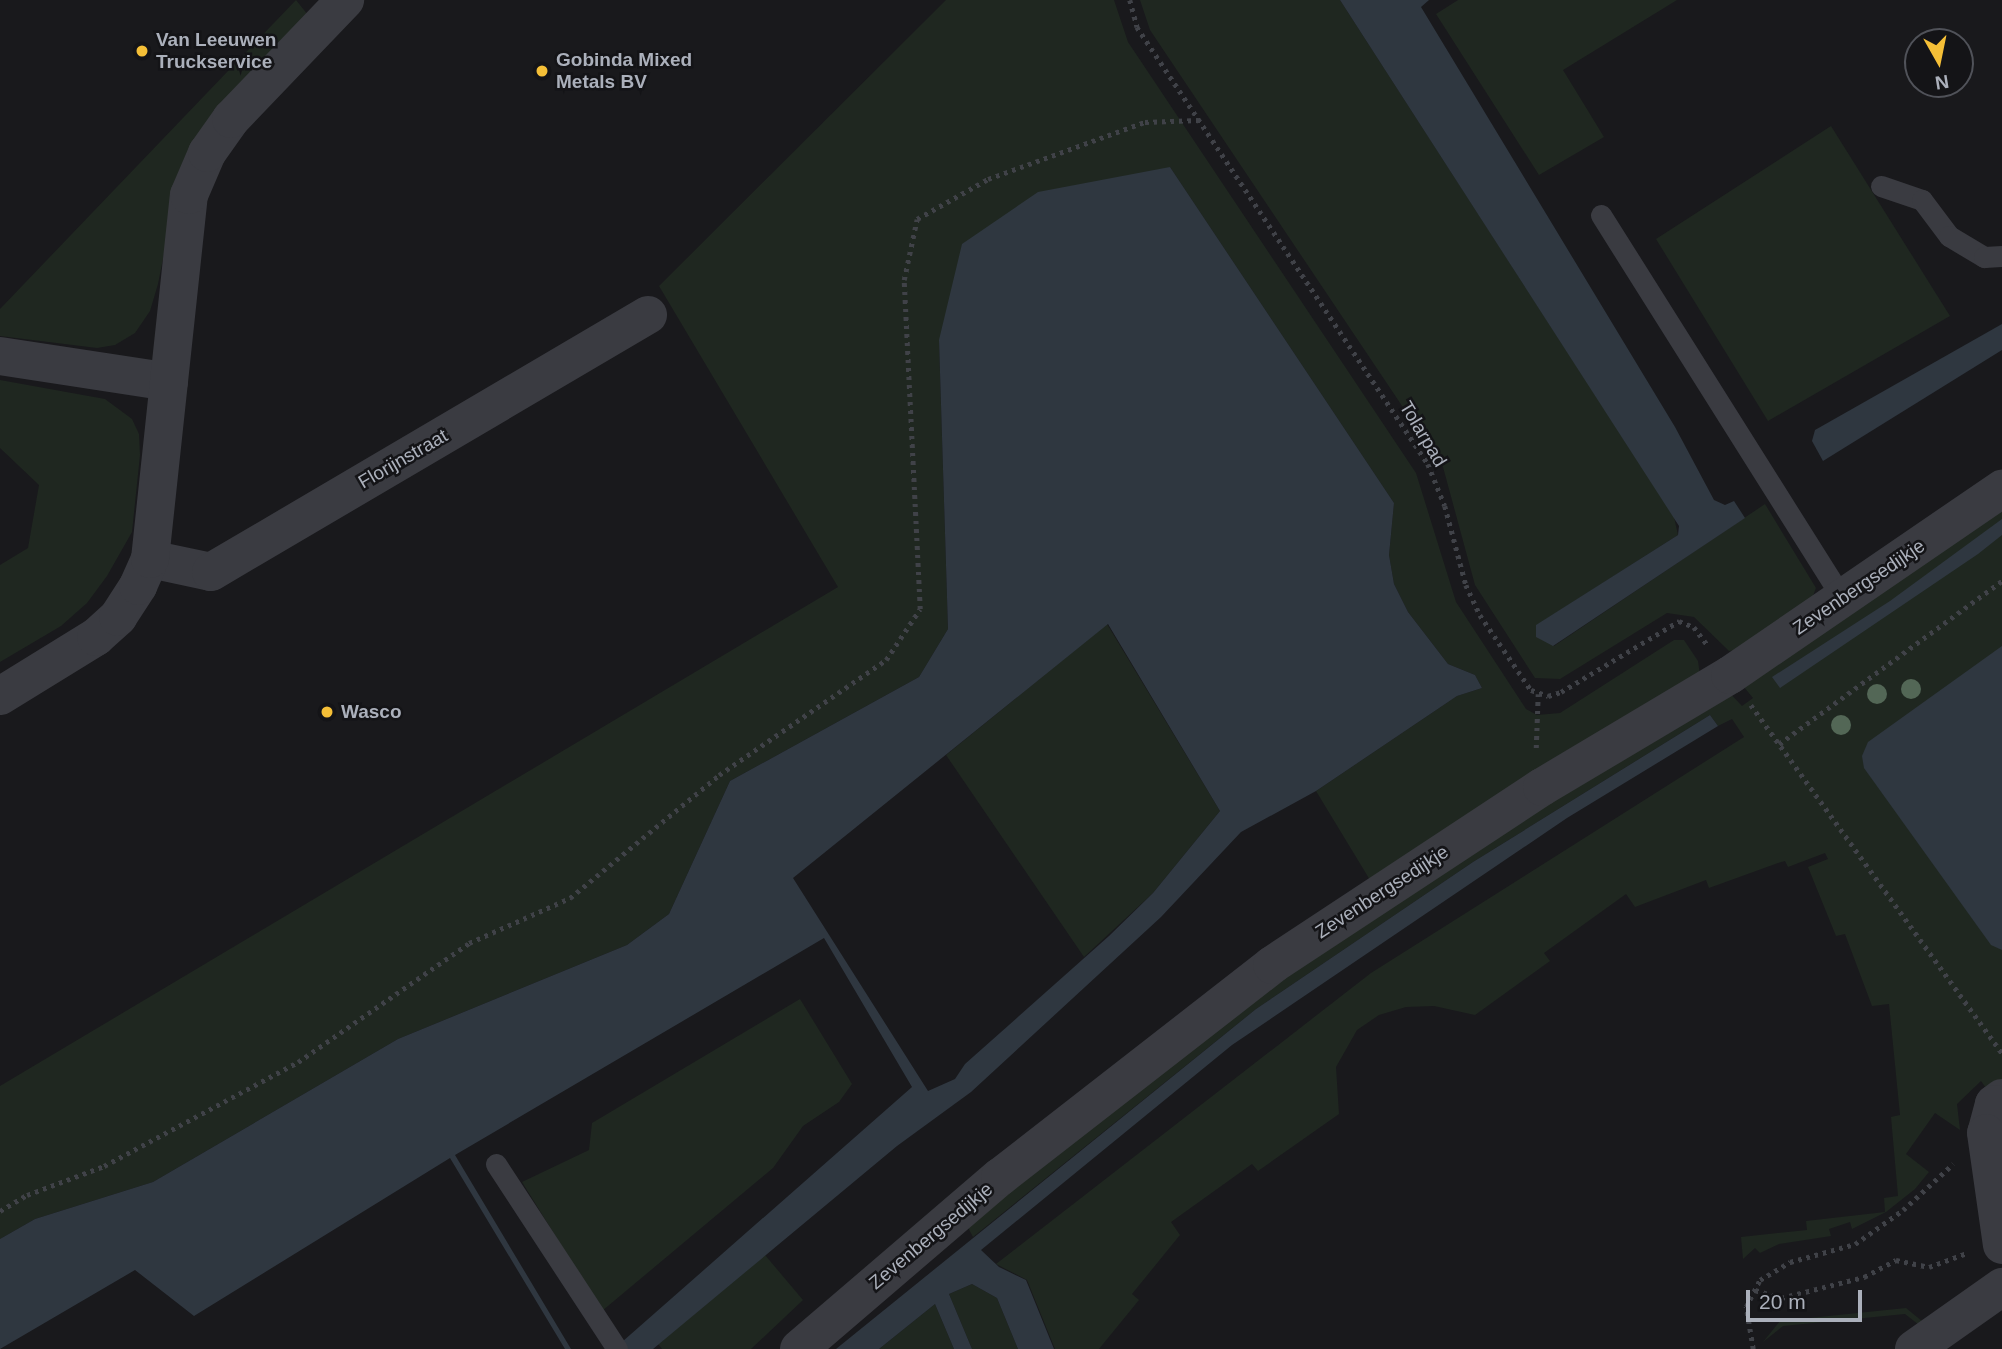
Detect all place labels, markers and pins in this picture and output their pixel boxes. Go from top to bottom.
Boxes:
place label: Van Leeuwen Truckservice [156,29,276,73]
marker: Van Leeuwen Truckservice [134,43,150,59]
place label: Gobinda Mixed Metals BV [556,49,692,93]
marker: Gobinda Mixed Metals BV [534,63,550,79]
place label: Wasco [341,701,402,723]
marker: Wasco [319,704,335,720]

